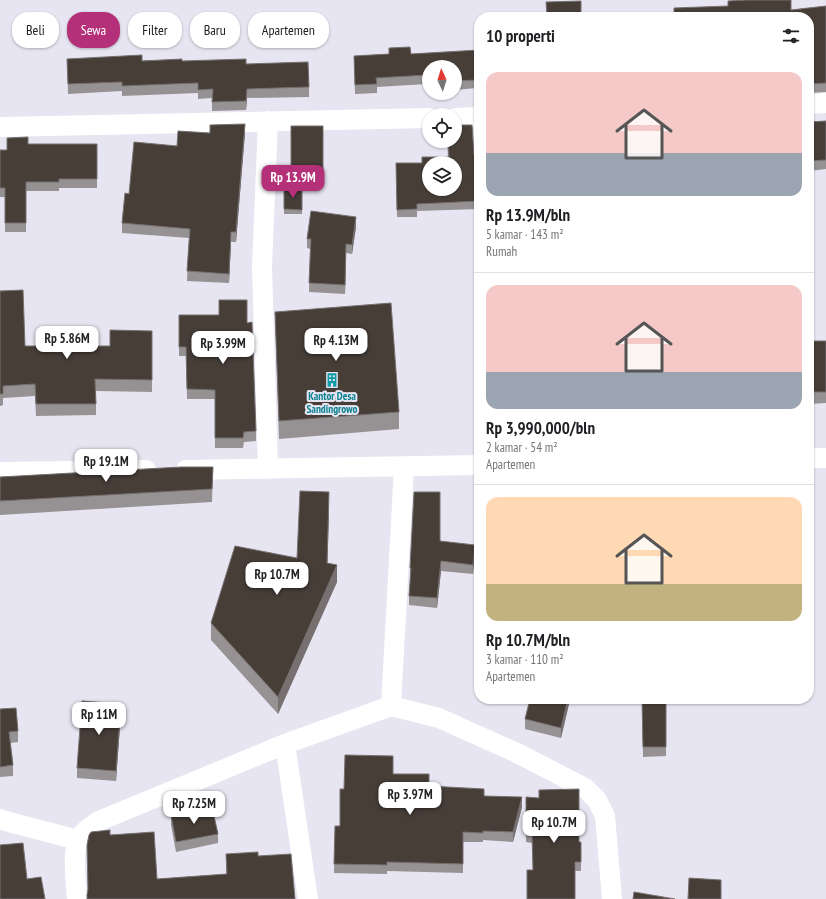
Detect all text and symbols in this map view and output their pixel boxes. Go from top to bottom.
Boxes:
chip: Beli [12,12,59,48]
chip: Sewa [67,12,120,48]
chip: Filter [128,12,182,48]
chip: Baru [190,12,240,48]
chip: Apartemen [248,12,329,48]
text: 10 properti [486,25,555,47]
icon: filters [780,25,802,47]
north arrow [422,60,462,100]
map controls [422,60,462,196]
icon: home [608,98,680,170]
button: locate [422,108,462,148]
button: layers [422,156,462,196]
pin: Rp 13.9M [252,165,334,199]
text: Rp 13.9M [270,169,316,186]
text: Rp 13.9M/bln [486,204,570,226]
text: 5 kamar · 143 m² [486,226,563,243]
text: Rumah [486,243,517,260]
icon: home [608,311,680,383]
pin: Rp 5.86M [26,326,108,360]
pin: Rp 4.13M [295,328,377,362]
text: Rp 5.86M [44,330,90,347]
pin: Rp 3.99M [182,331,264,365]
text: Rp 4.13M [313,332,359,349]
text: Rp 3.99M [200,335,246,352]
building icon: Kantor Desa Sandingrowo [324,372,340,388]
place label: Kantor Desa Sandingrowo [307,389,358,416]
text: Rp 3,990,000/bln [486,417,595,439]
text: 2 kamar · 54 m² [486,439,558,456]
pin: Rp 19.1M [65,449,147,483]
text: Rp 19.1M [83,453,129,470]
text: Apartemen [486,456,535,473]
icon: home [608,523,680,595]
pin: Rp 10.7M [236,562,318,596]
text: Rp 10.7M [254,566,300,583]
text: Rp 10.7M/bln [486,629,570,651]
text: 3 kamar · 110 m² [486,651,563,668]
text: Apartemen [486,668,535,685]
pin: Rp 11M [66,702,132,736]
text: Rp 11M [81,706,117,723]
pin: Rp 3.97M [369,782,451,816]
text: Rp 3.97M [387,786,433,803]
pin: Rp 7.25M [153,791,235,825]
text: Rp 7.25M [172,795,216,812]
pin: Rp 10.7M [513,810,595,844]
text: Rp 10.7M [531,814,577,831]

